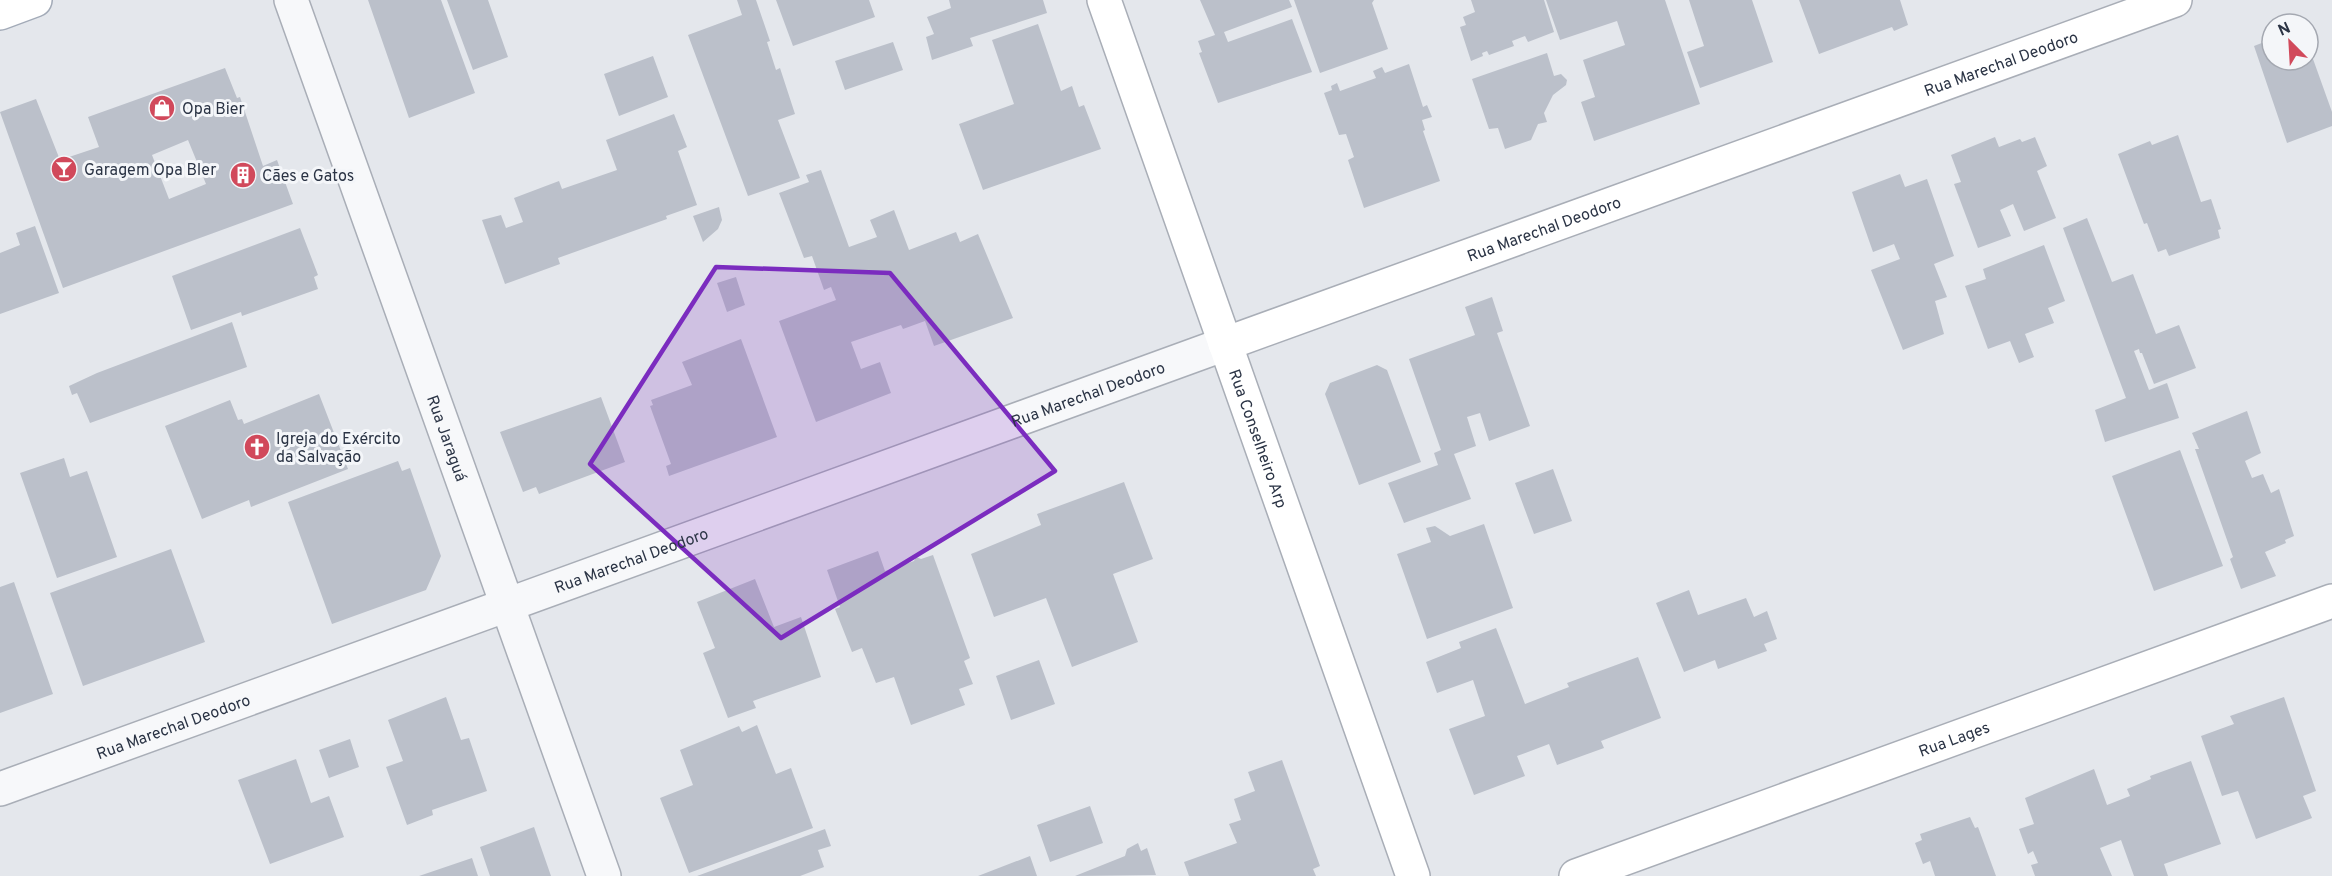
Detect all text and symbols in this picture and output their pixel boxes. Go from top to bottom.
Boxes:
north arrow [2260,12,2320,72]
text: N [2275,19,2294,42]
street label: Rua Marechal Deodoro [1922,28,2081,102]
shop icon: Opa Bier [147,93,177,123]
place label: Opa Bier [182,100,245,120]
bar icon: Garagem Opa BIer [49,154,79,184]
building icon: Cães e Gatos [228,160,258,190]
place label: Garagem Opa BIer [84,161,216,181]
place label: Cães e Gatos [262,167,354,187]
street label: Rua Marechal Deodoro [1465,193,1624,268]
street label: Rua Marechal Deodoro [1009,359,1168,433]
street label: Rua Conselheiro Arp [1223,367,1291,511]
street label: Rua Jaraguá [421,393,470,484]
place label: Igreja do Exército da Salvação [276,430,401,468]
church icon: Igreja do Exército da Salvação [242,432,272,462]
street label: Rua Marechal Deodoro [552,525,712,599]
street label: Rua Marechal Deodoro [94,691,253,765]
street label: Rua Lages [1916,718,1993,763]

